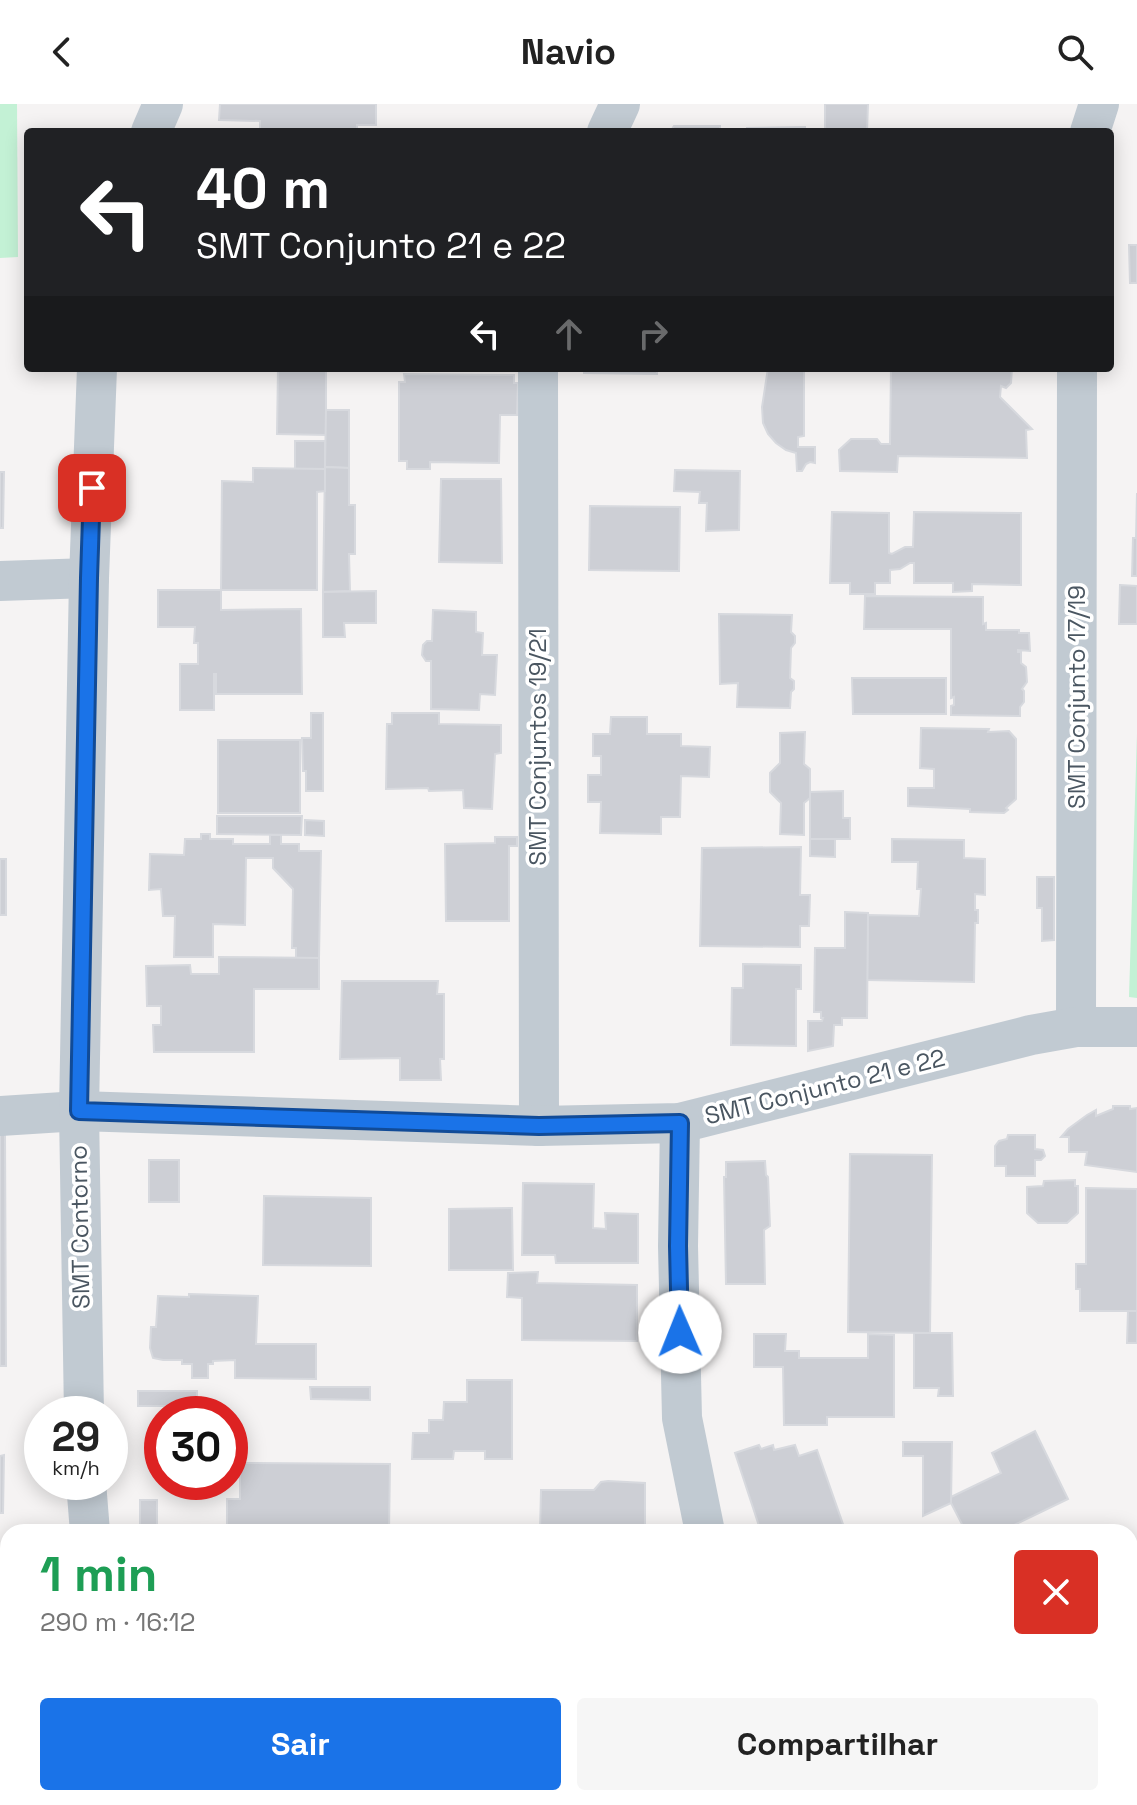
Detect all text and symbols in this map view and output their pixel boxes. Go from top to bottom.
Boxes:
text: Navio [521,29,616,75]
icon: back [40,30,84,74]
icon: search [1053,30,1097,74]
text: 40 m [196,153,330,224]
icon: left [64,160,168,264]
text: SMT Conjunto 21 e 22 [196,223,566,269]
icon: left [463,312,507,356]
icon: ahead [547,312,591,356]
icon: right [631,312,675,356]
pin [58,454,126,522]
icon: arrive [70,466,114,510]
street label: SMT Conjunto 17/19 [1061,585,1092,809]
street label: SMT Conjuntos 19/21 [522,628,553,866]
street label: SMT Conjunto 21 e 22 [701,1042,948,1131]
street label: SMT Contorno [63,1145,96,1309]
position arrow [638,1290,722,1374]
speed limit sign: 30 [144,1396,248,1500]
text: 29 [52,1412,100,1463]
text: km/h [52,1455,100,1481]
text: 1 min [40,1544,157,1605]
button: close [1014,1550,1098,1634]
text: 290 m · 16:12 [40,1605,195,1639]
button: Sair [40,1698,561,1790]
button: Compartilhar [577,1698,1098,1790]

